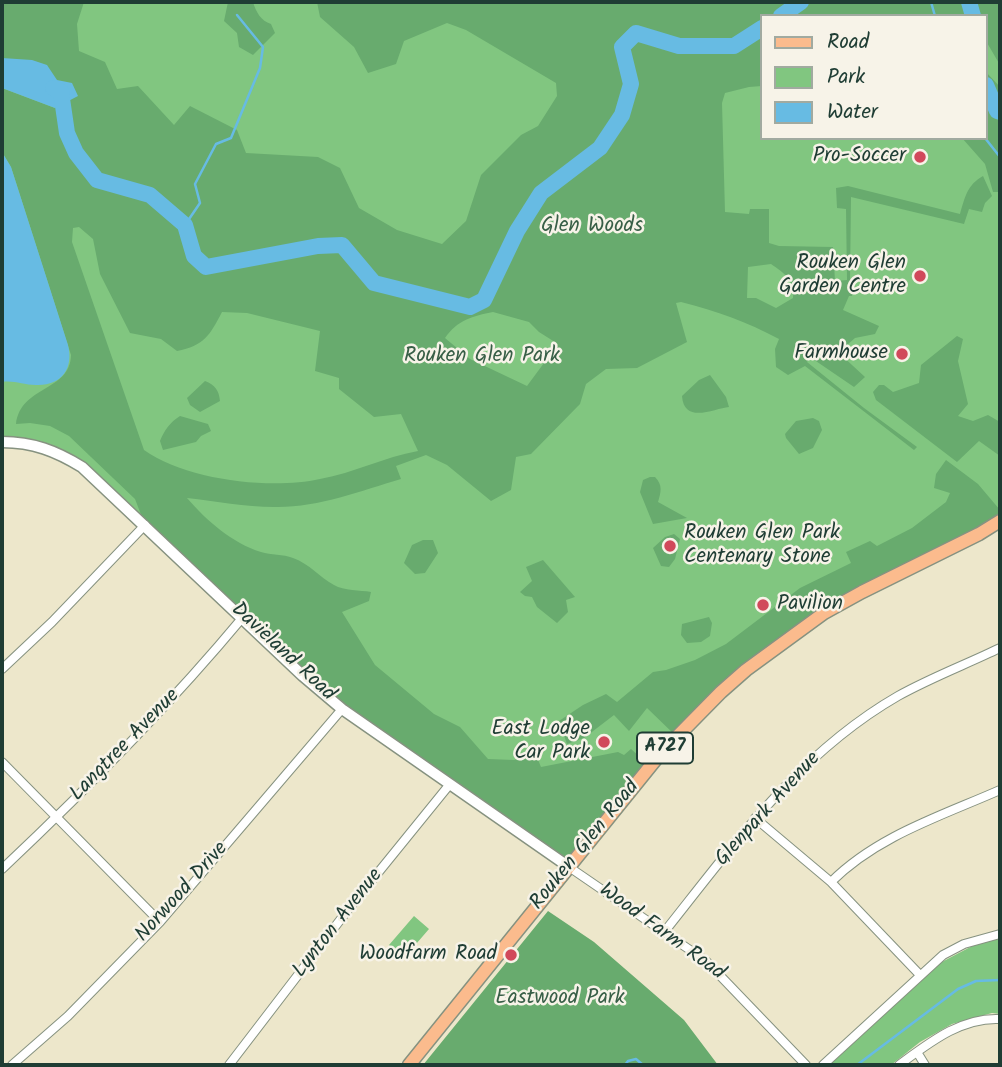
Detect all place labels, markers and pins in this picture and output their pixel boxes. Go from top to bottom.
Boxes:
place label: Pro-Soccer [813,144,906,170]
marker: Pro-Soccer [912,149,928,165]
place label: Rouken Glen Garden Centre [779,251,906,301]
marker: Rouken Glen Garden Centre [912,268,928,284]
place label: Farmhouse [794,341,888,367]
marker: Farmhouse [894,346,910,362]
place label: Rouken Glen Park Centenary Stone [684,521,840,571]
marker: Rouken Glen Park Centenary Stone [662,538,678,554]
place label: Pavilion [777,592,843,618]
marker: Pavilion [755,597,771,613]
place label: East Lodge Car Park [491,717,590,767]
marker: East Lodge Car Park [596,734,612,750]
place label: Woodfarm Road [359,942,497,968]
marker: Woodfarm Road [503,947,519,963]

